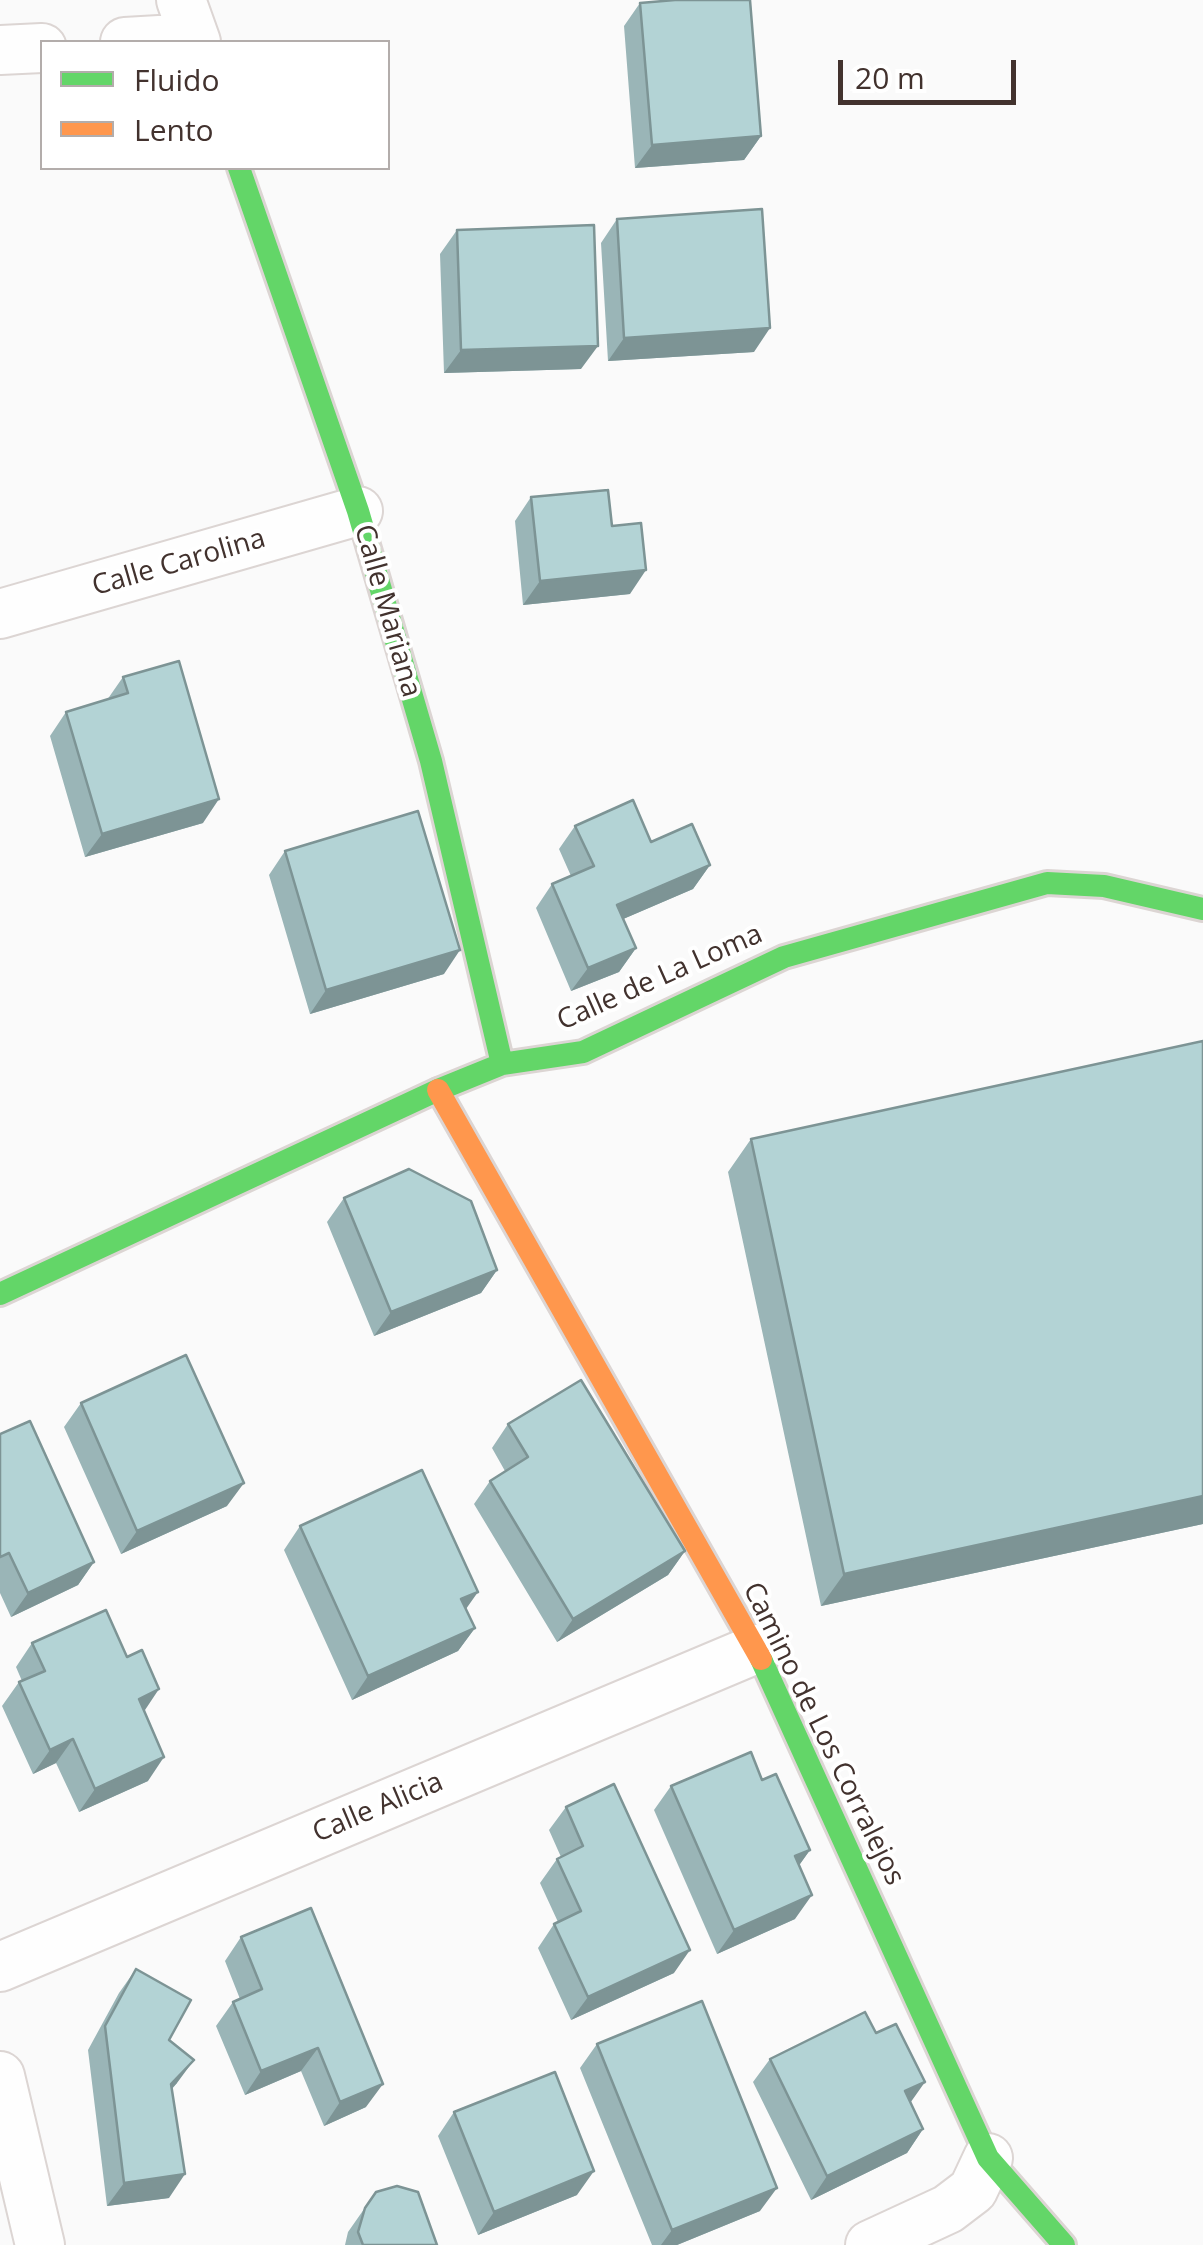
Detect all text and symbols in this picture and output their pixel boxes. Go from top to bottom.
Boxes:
legend [40,40,390,170]
scale bar [843,40,1020,102]
text: 20 m [855,57,925,98]
text: Fluido [134,59,219,100]
text: Lento [134,109,214,150]
street label: Calle Mariana [346,521,428,701]
street label: Calle Carolina [88,522,270,604]
street label: Calle de La Loma [552,918,768,1038]
street label: Camino de Los Corralejos [735,1577,911,1891]
street label: Calle Alicia [308,1766,448,1850]

